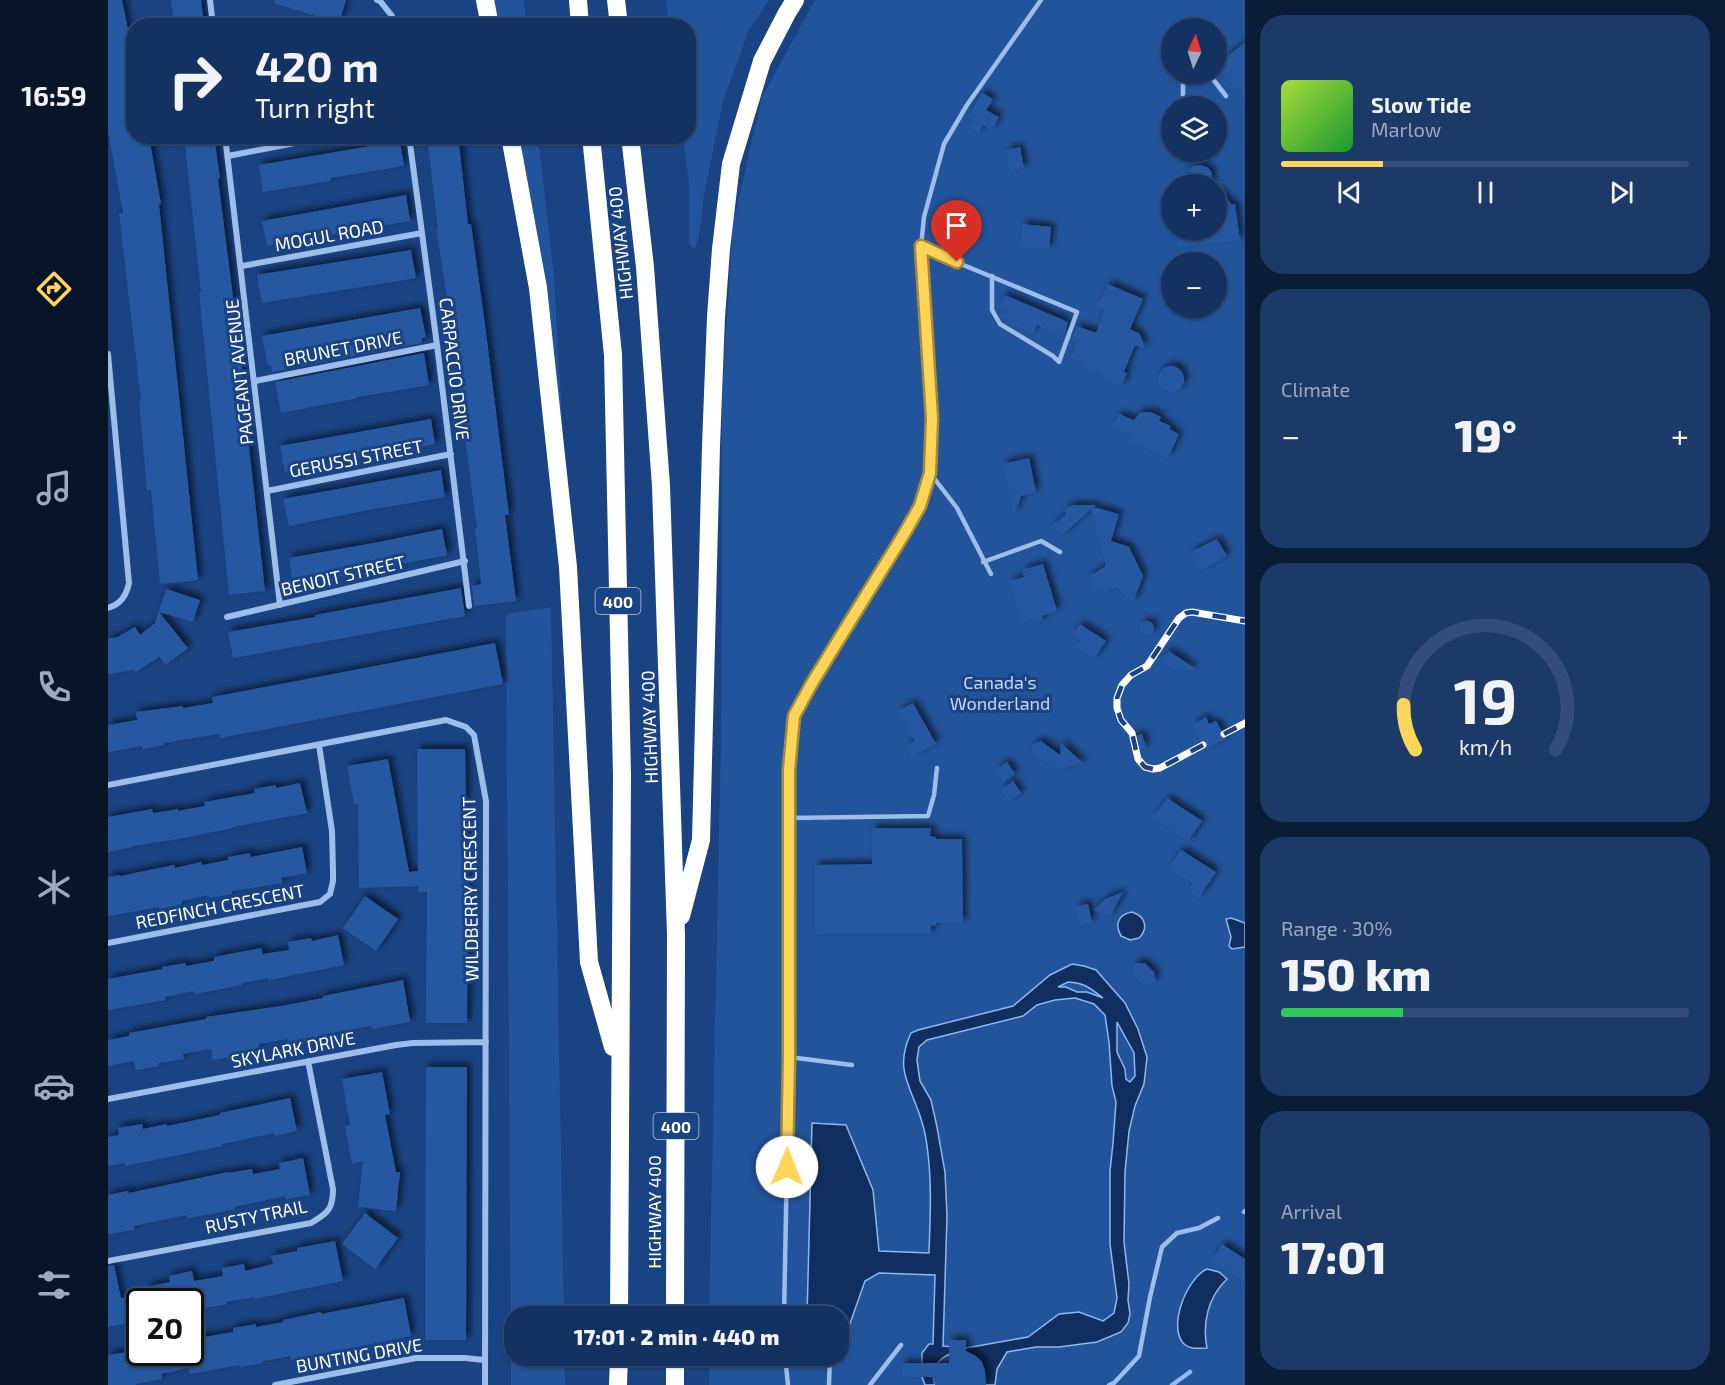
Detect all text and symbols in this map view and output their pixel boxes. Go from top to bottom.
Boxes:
north arrow [1161,18,1227,84]
map controls [1161,18,1227,318]
text: 420 m [255,40,379,90]
icon: right [156,42,234,120]
text: 16:59 [21,79,87,111]
text: Turn right [255,91,375,123]
text: Slow Tide [1371,91,1471,117]
button: layers [1161,96,1227,162]
text: Marlow [1371,117,1441,141]
button: + [1161,174,1227,240]
icon: previous [1333,176,1366,209]
icon: pause [1469,176,1502,209]
icon: next [1605,176,1638,209]
street label: HIGHWAY 400 [603,185,637,301]
pin [931,200,982,262]
icon: arrive [940,209,973,242]
street label: MOGUL ROAD [273,215,385,255]
button: − [1161,252,1227,318]
icon: directions [33,268,75,310]
street label: CARPACCIO DRIVE [435,296,475,442]
street label: PAGEANT AVENUE [220,298,258,446]
street label: BRUNET DRIVE [282,326,404,370]
text: Climate [1281,377,1350,401]
text: 19° [1454,407,1517,461]
text: − [1281,415,1300,455]
text: + [1671,415,1689,455]
street label: GERUSSI STREET [287,434,425,482]
icon: music [33,467,75,509]
street label: BENOIT STREET [279,550,408,600]
road number: 400 [596,588,640,614]
text: 19 [1453,662,1517,737]
icon: phone [33,666,75,708]
street label: HIGHWAY 400 [636,670,662,784]
park label: Canada's Wonderland [950,671,1050,714]
text: km/h [1458,734,1512,759]
street label: WILDBERRY CRESCENT [457,796,483,982]
icon: climate [33,866,75,908]
street label: REDFINCH CRESCENT [134,879,307,933]
text: Range · 30% [1281,916,1392,940]
text: 150 km [1281,946,1431,1000]
street label: SKYLARK DRIVE [229,1026,357,1072]
icon: car [33,1065,75,1107]
road number: 400 [654,1113,698,1139]
position arrow [755,1135,819,1199]
street label: HIGHWAY 400 [643,1155,665,1269]
street label: RUSTY TRAIL [203,1194,309,1238]
text: Arrival [1281,1199,1342,1223]
text: 17:01 [1281,1229,1387,1283]
icon: filters [33,1264,75,1306]
speed limit sign: 20 [126,1288,204,1366]
text: 17:01 · 2 min · 440 m [574,1323,779,1349]
street label: BUNTING DRIVE [294,1333,424,1377]

